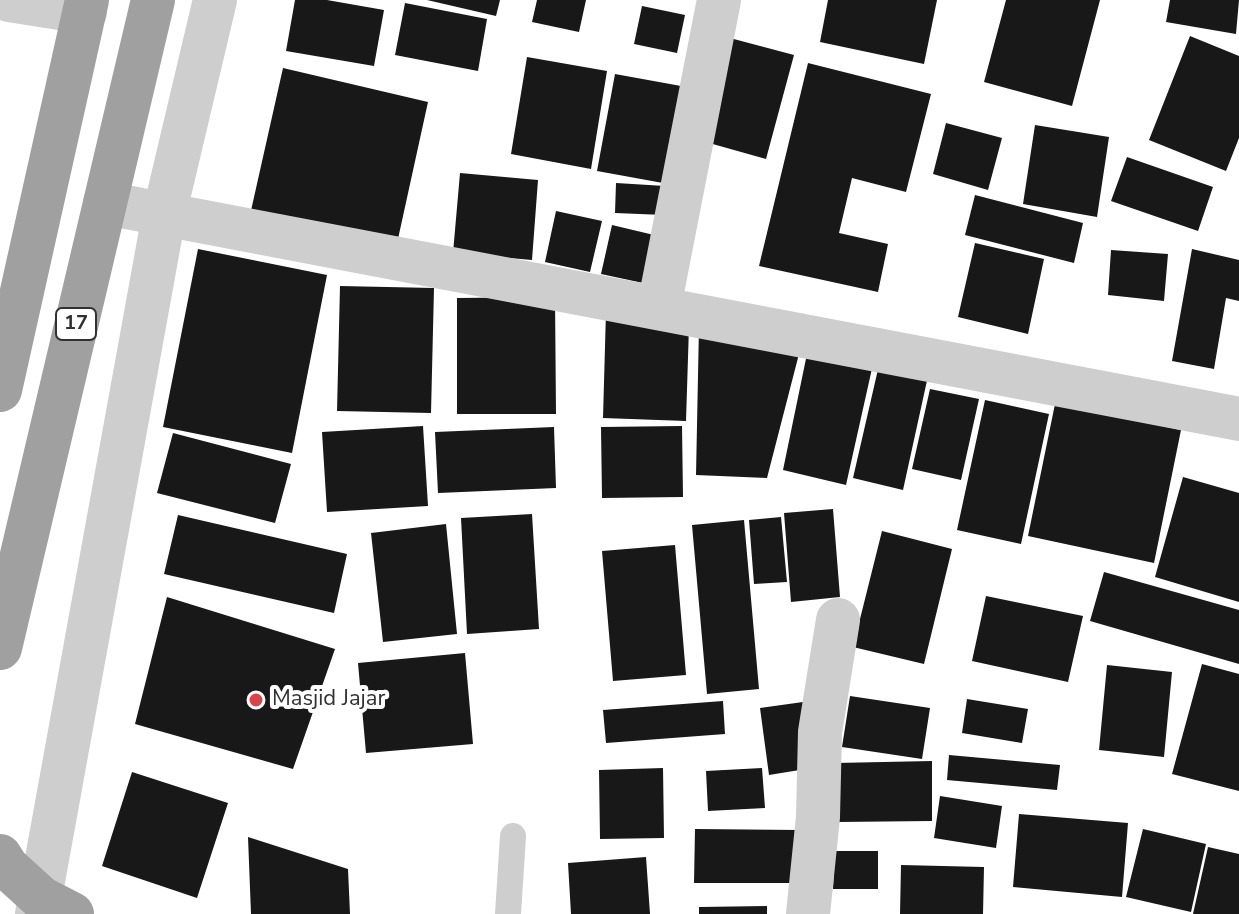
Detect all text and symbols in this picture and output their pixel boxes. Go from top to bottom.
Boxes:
road number: 17 [56,308,96,340]
place label: Masjid Jajar [272,687,385,713]
marker: Masjid Jajar [247,691,265,709]

